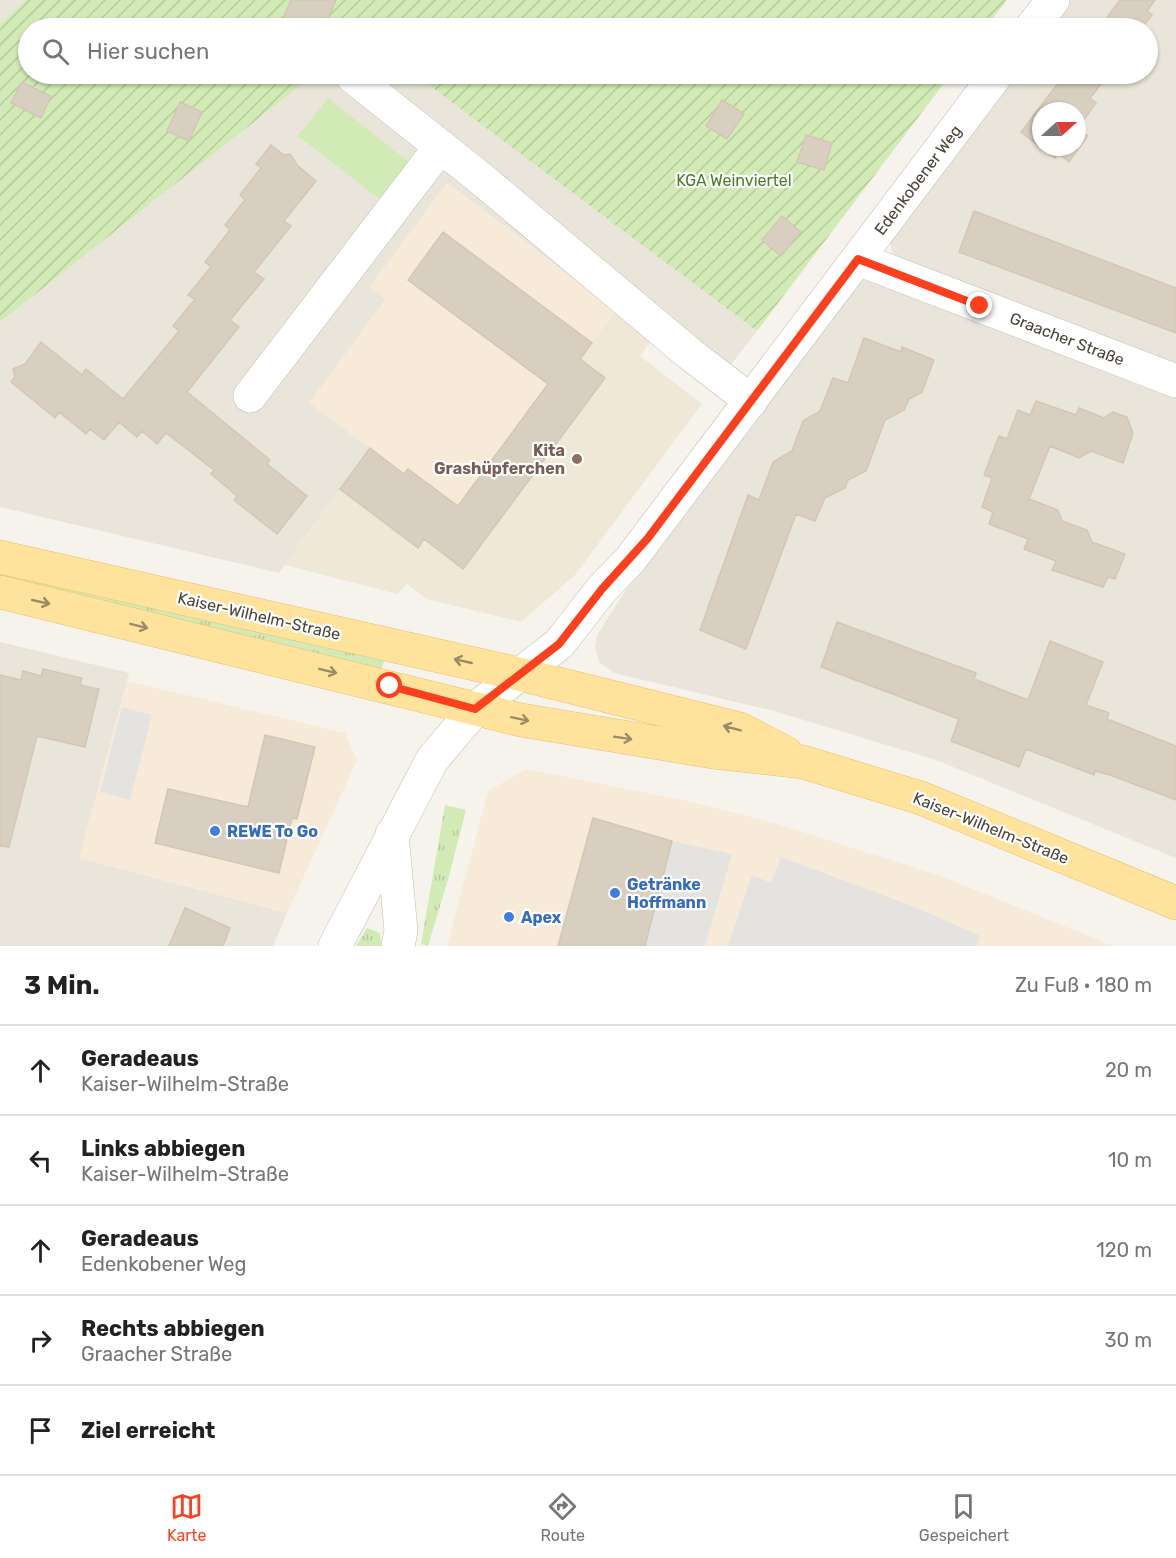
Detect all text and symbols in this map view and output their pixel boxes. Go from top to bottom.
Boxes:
search box [18,18,1158,84]
icon: search [39,35,72,68]
text: Hier suchen [87,38,209,65]
north arrow [1032,102,1086,156]
street label: Edenkobener Weg [871,121,965,239]
park label: KGA Weinviertel [676,171,792,190]
route end [966,292,992,318]
street label: Graacher Straße [1007,308,1127,370]
place label: Kita Grashüpferchen [434,441,565,478]
marker: Kita Grashüpferchen [570,452,584,466]
street label: Kaiser-Wilhelm-Straße [176,588,342,644]
one-way arrow [31,596,50,608]
one-way arrow [129,620,148,632]
one-way arrow [453,655,472,667]
one-way arrow [319,666,338,678]
route start [376,672,402,698]
one-way arrow [510,714,529,726]
one-way arrow [723,721,742,733]
one-way arrow [613,732,632,743]
street label: Kaiser-Wilhelm-Straße [910,788,1072,868]
place label: REWE To Go [227,822,318,841]
marker: REWE To Go [208,824,222,838]
place label: Getränke Hoffmann [627,875,706,912]
marker: Getränke Hoffmann [608,886,622,900]
place label: Apex [521,908,562,927]
marker: Apex [502,910,516,924]
text: 3 Min. [24,970,100,1001]
text: Zu Fuß · 180 m [1015,973,1152,997]
text: Geradeaus [81,1045,199,1072]
icon: ahead [24,1054,57,1087]
text: 20 m [1105,1058,1152,1082]
text: Kaiser-Wilhelm-Straße [81,1072,289,1096]
text: Links abbiegen [81,1135,245,1162]
icon: left [24,1144,57,1177]
text: 10 m [1108,1148,1152,1172]
text: Kaiser-Wilhelm-Straße [81,1162,289,1186]
text: Geradeaus [81,1225,199,1252]
icon: ahead [24,1234,57,1267]
text: 120 m [1096,1238,1152,1262]
text: Edenkobener Weg [81,1252,246,1276]
text: Rechts abbiegen [81,1315,265,1342]
icon: right [24,1324,57,1357]
text: 30 m [1105,1328,1152,1352]
text: Graacher Straße [81,1342,232,1366]
icon: arrive [24,1414,57,1447]
text: Ziel erreicht [81,1417,215,1444]
tab: Karte [167,1490,207,1545]
tab: Route [540,1490,585,1545]
tab: Gespeichert [919,1490,1009,1545]

